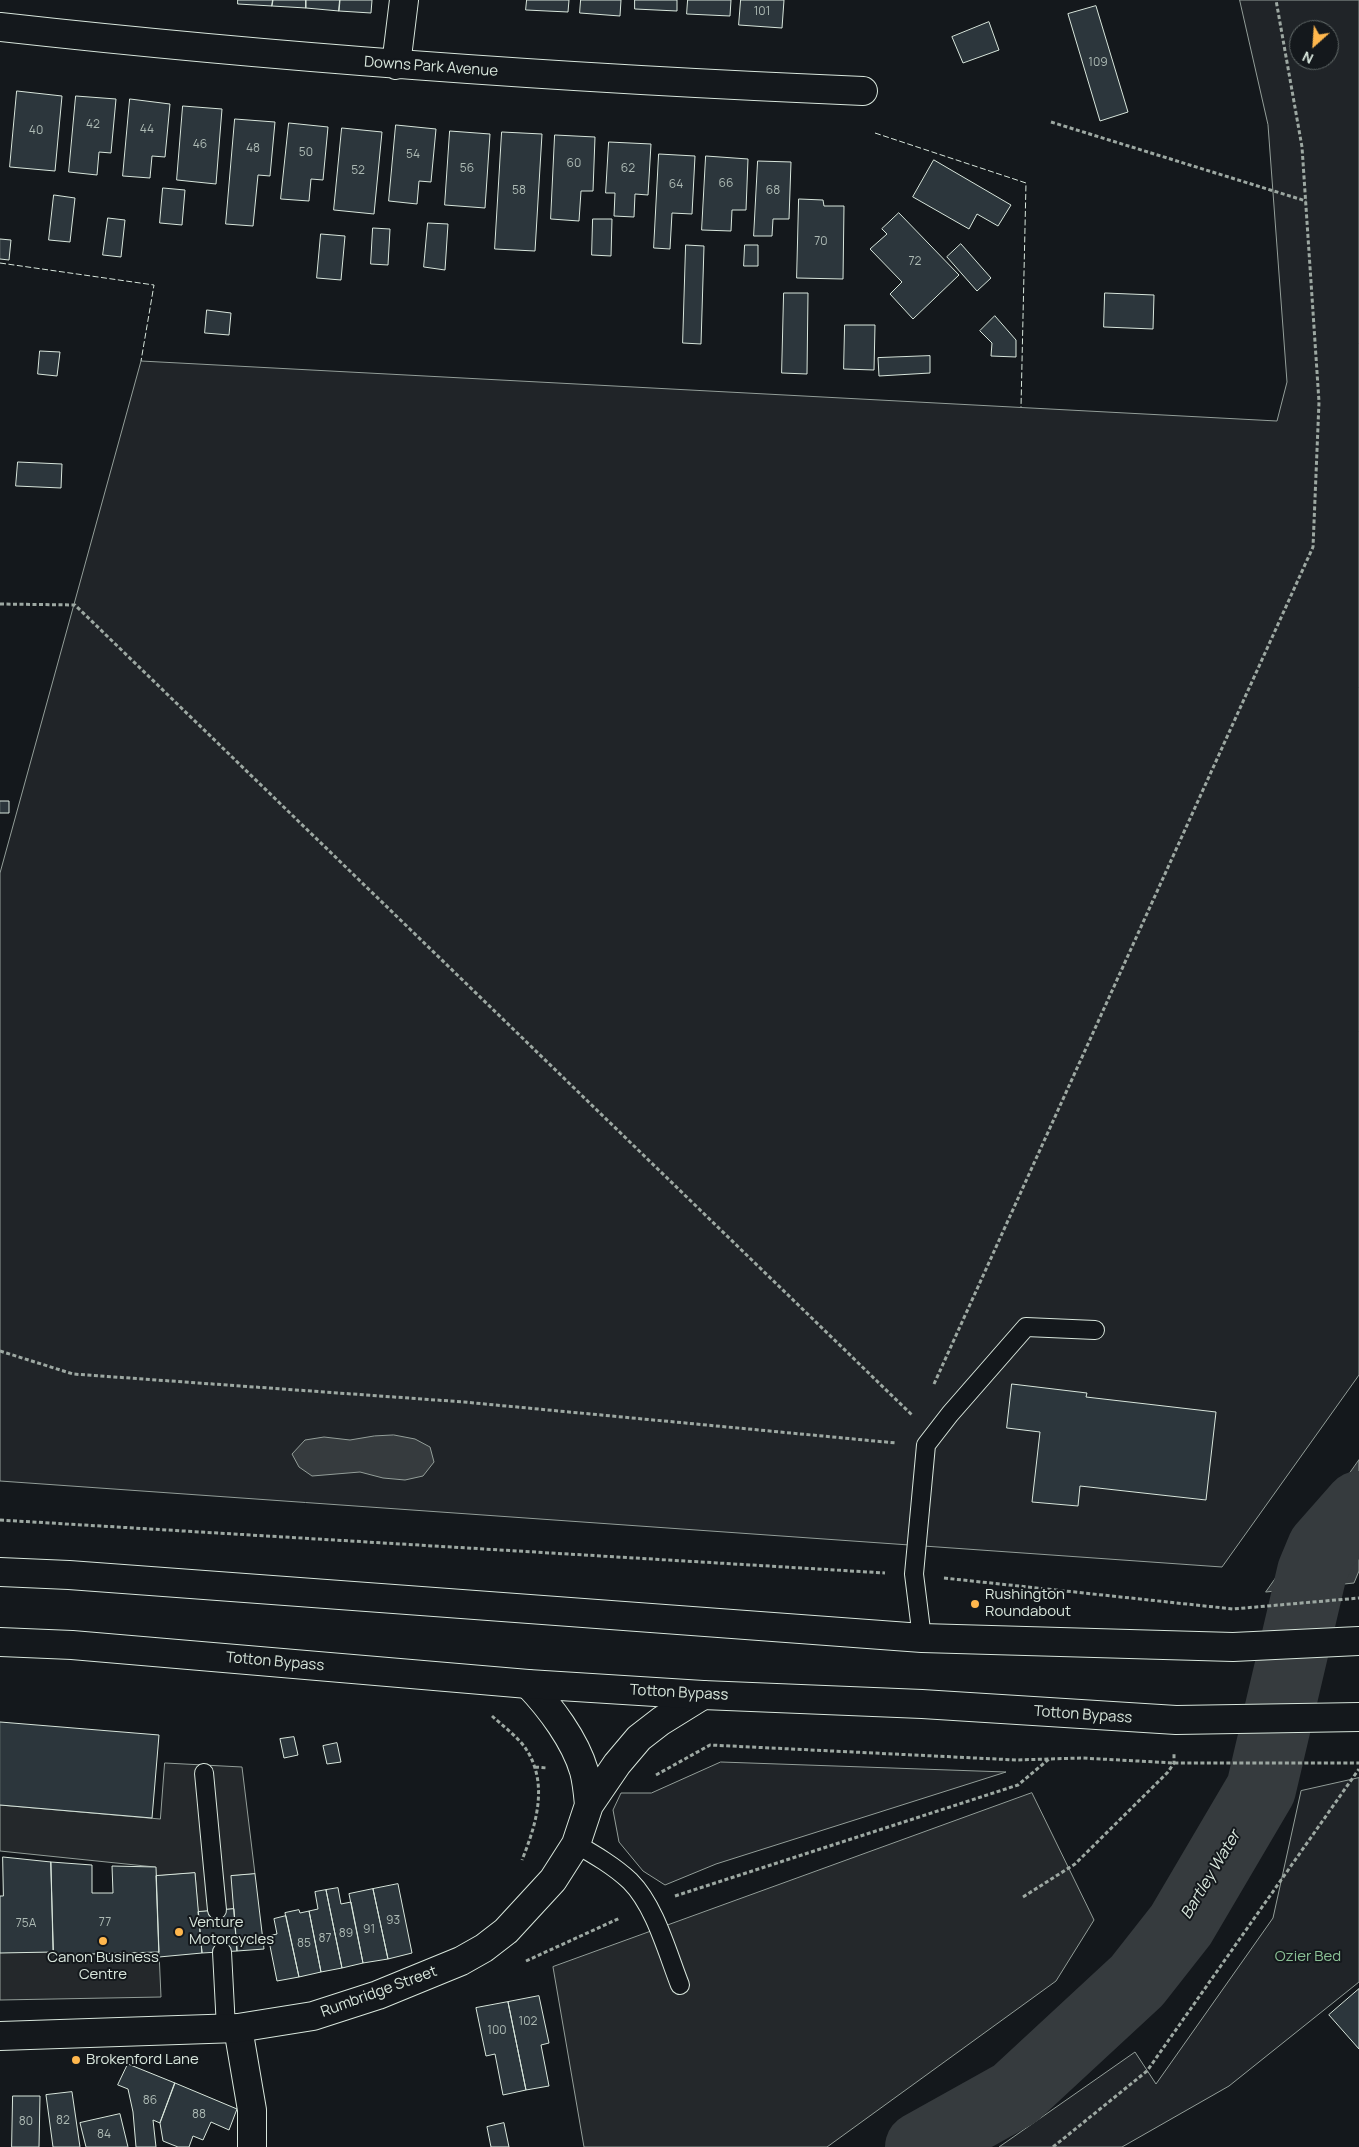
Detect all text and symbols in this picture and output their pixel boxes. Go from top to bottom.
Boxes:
house number: 101 [754,5,770,19]
north arrow [1289,20,1339,70]
text: N [1299,47,1316,69]
street label: Downs Park Avenue [363,53,499,81]
house number: 109 [1088,56,1108,70]
house number: 42 [86,118,100,132]
house number: 44 [140,123,154,137]
house number: 40 [29,124,43,138]
house number: 46 [193,138,207,152]
house number: 48 [246,142,260,156]
house number: 50 [299,146,313,160]
house number: 54 [406,148,420,162]
house number: 60 [567,157,581,171]
house number: 56 [460,162,474,176]
house number: 62 [621,162,635,176]
house number: 52 [351,164,365,178]
house number: 66 [719,177,733,191]
house number: 64 [669,178,683,192]
house number: 58 [512,184,526,198]
house number: 68 [766,184,780,198]
house number: 70 [814,235,828,249]
house number: 72 [909,255,921,269]
place label: Rushington Roundabout [985,1586,1071,1621]
marker: Rushington Roundabout [969,1598,981,1610]
street label: Totton Bypass [225,1649,325,1675]
street label: Totton Bypass [629,1681,729,1705]
street label: Totton Bypass [1033,1703,1133,1727]
water label: Bartley Water [1177,1827,1245,1923]
place label: Venture Motorcycles [189,1914,274,1949]
house number: 93 [386,1914,400,1928]
house number: 77 [99,1916,111,1930]
house number: 75A [16,1917,36,1931]
house number: 91 [363,1923,375,1937]
marker: Venture Motorcycles [173,1926,185,1938]
house number: 89 [339,1927,353,1941]
house number: 87 [319,1932,331,1946]
marker: Canon Business Centre [97,1935,109,1947]
house number: 85 [297,1937,311,1951]
park label: Ozier Bed [1275,1948,1341,1966]
place label: Canon Business Centre [47,1949,159,1984]
street label: Rumbridge Street [318,1963,440,2021]
house number: 102 [519,2015,537,2029]
house number: 100 [487,2024,507,2038]
place label: Brokenford Lane [86,2051,199,2069]
marker: Brokenford Lane [70,2054,82,2066]
house number: 86 [143,2094,157,2108]
house number: 88 [192,2108,206,2122]
house number: 82 [56,2114,70,2128]
house number: 80 [19,2115,33,2129]
house number: 84 [97,2128,111,2142]

